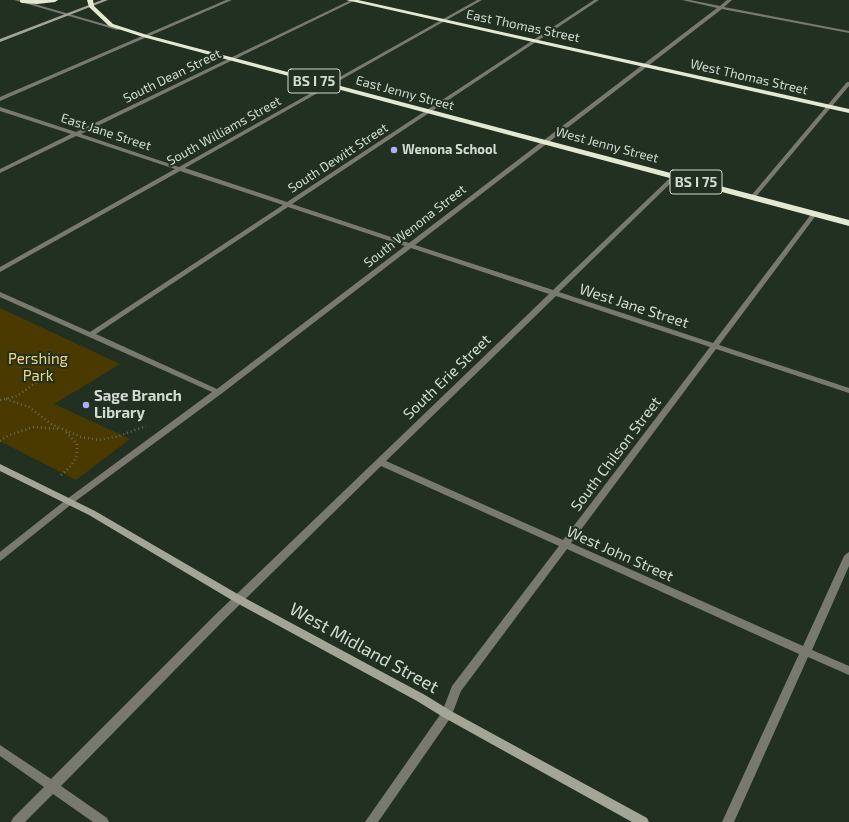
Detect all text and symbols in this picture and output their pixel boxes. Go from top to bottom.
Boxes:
street label: East Thomas Street [465,6,581,46]
street label: South Dean Street [121,46,223,106]
street label: West Thomas Street [689,56,809,98]
road number: BS I 75 [288,69,340,93]
street label: East Jenny Street [354,72,456,114]
street label: South Williams Street [164,93,284,169]
street label: East Jane Street [59,110,153,154]
street label: South Dewitt Street [285,120,391,196]
street label: West Jenny Street [554,124,660,166]
place label: Wenona School [402,142,497,158]
marker: Wenona School [389,145,399,155]
road number: BS I 75 [670,170,722,194]
street label: South Wenona Street [361,181,469,271]
street label: West Jane Street [577,280,691,332]
street label: South Erie Street [400,331,494,423]
park label: Pershing Park [8,350,68,385]
place label: Sage Branch Library [94,387,182,422]
street label: South Chilson Street [567,393,665,515]
marker: Sage Branch Library [81,400,91,410]
street label: West John Street [564,522,676,586]
street label: West Midland Street [286,598,442,698]

